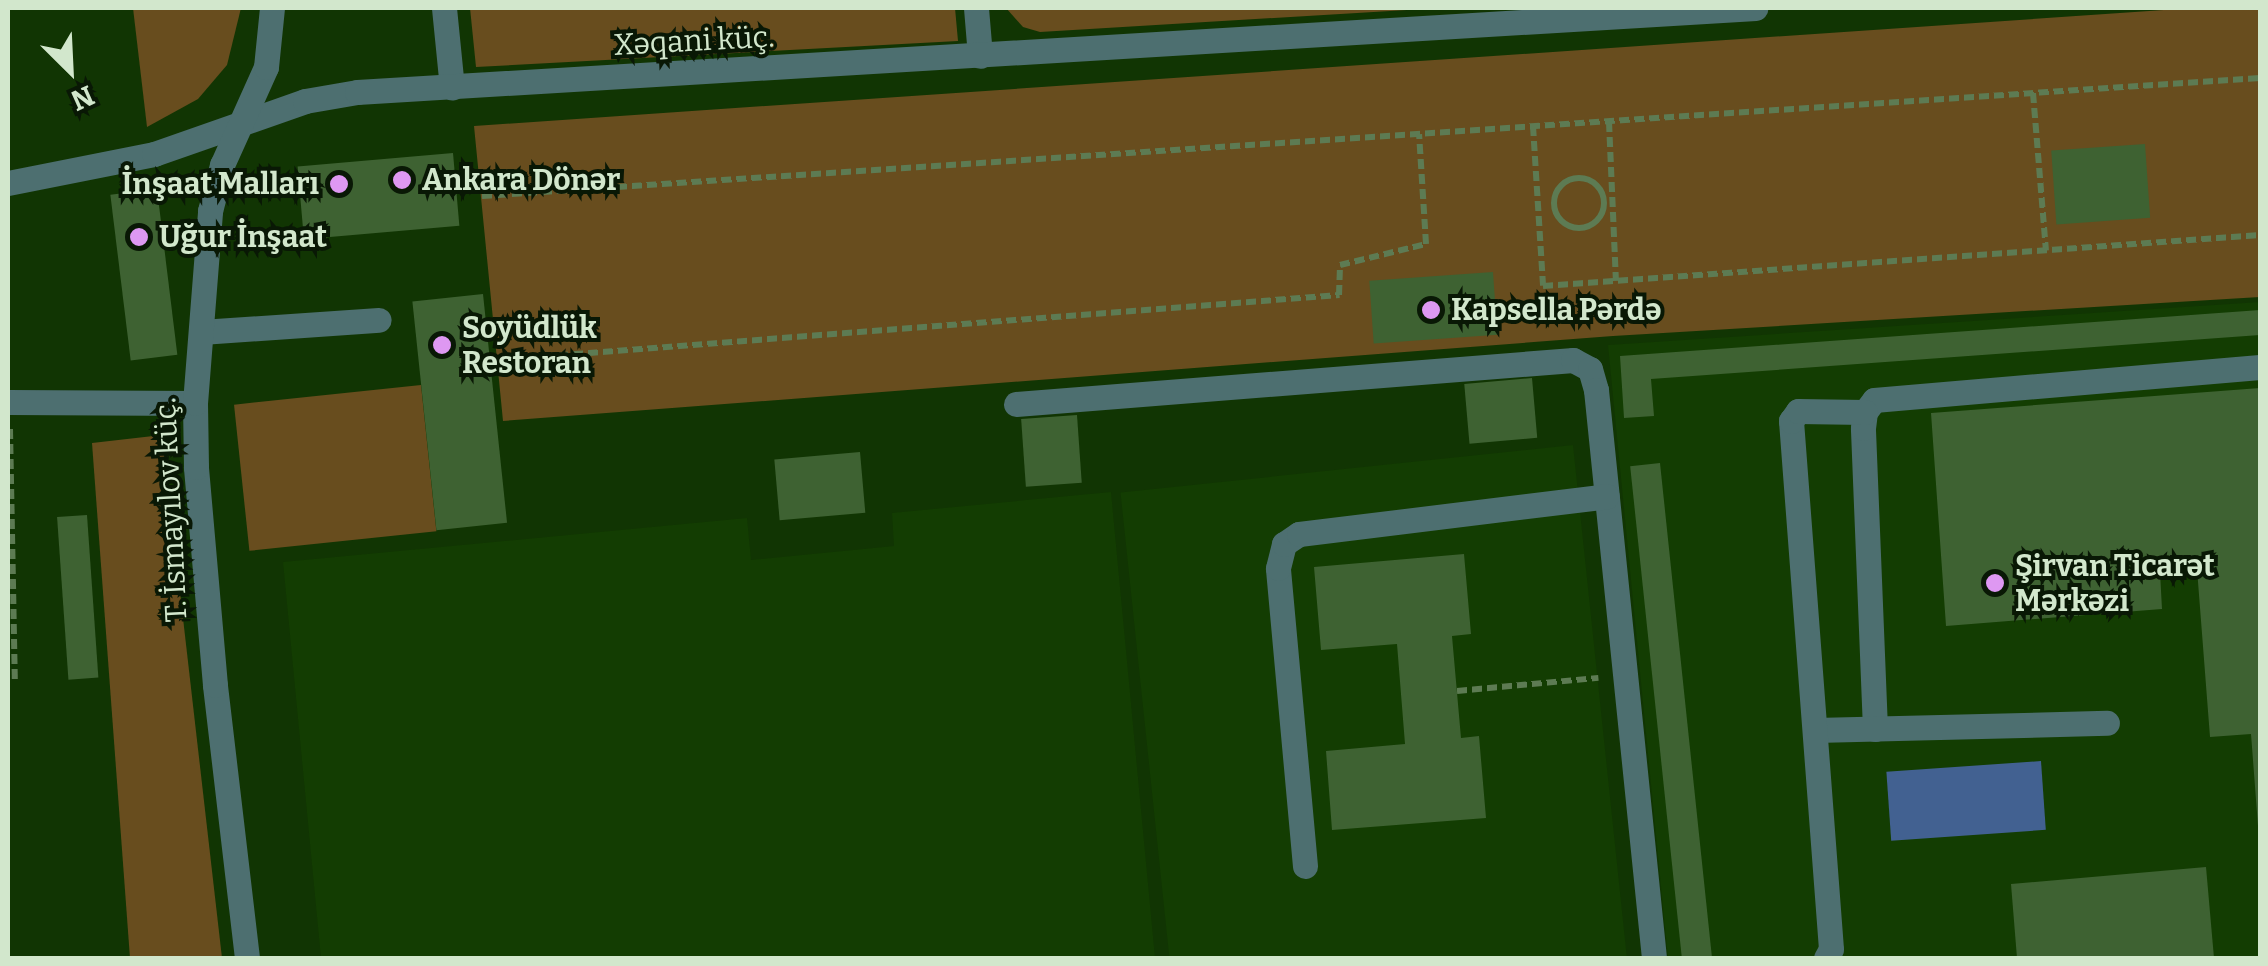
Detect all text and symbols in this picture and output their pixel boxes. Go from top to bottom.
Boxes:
street label: Xəqani küç. [613,19,775,63]
north arrow [20,20,120,120]
text: N [66,78,99,117]
place label: Ankara Dönər [422,162,620,198]
place label: İnşaat Malları [122,166,319,202]
marker: Ankara Dönər [391,169,413,191]
marker: İnşaat Malları [328,173,350,195]
place label: Uğur İnşaat [159,219,327,255]
marker: Uğur İnşaat [128,226,150,248]
place label: Kapsella Pərdə [1451,292,1661,328]
marker: Kapsella Pərdə [1420,299,1442,321]
place label: Soyüdlük Restoran [462,310,597,380]
marker: Soyüdlük Restoran [431,334,453,356]
street label: T. İsmayılov küç. [147,397,195,623]
place label: Şirvan Ticarət Mərkəzi [2015,548,2215,618]
marker: Şirvan Ticarət Mərkəzi [1984,572,2006,594]

